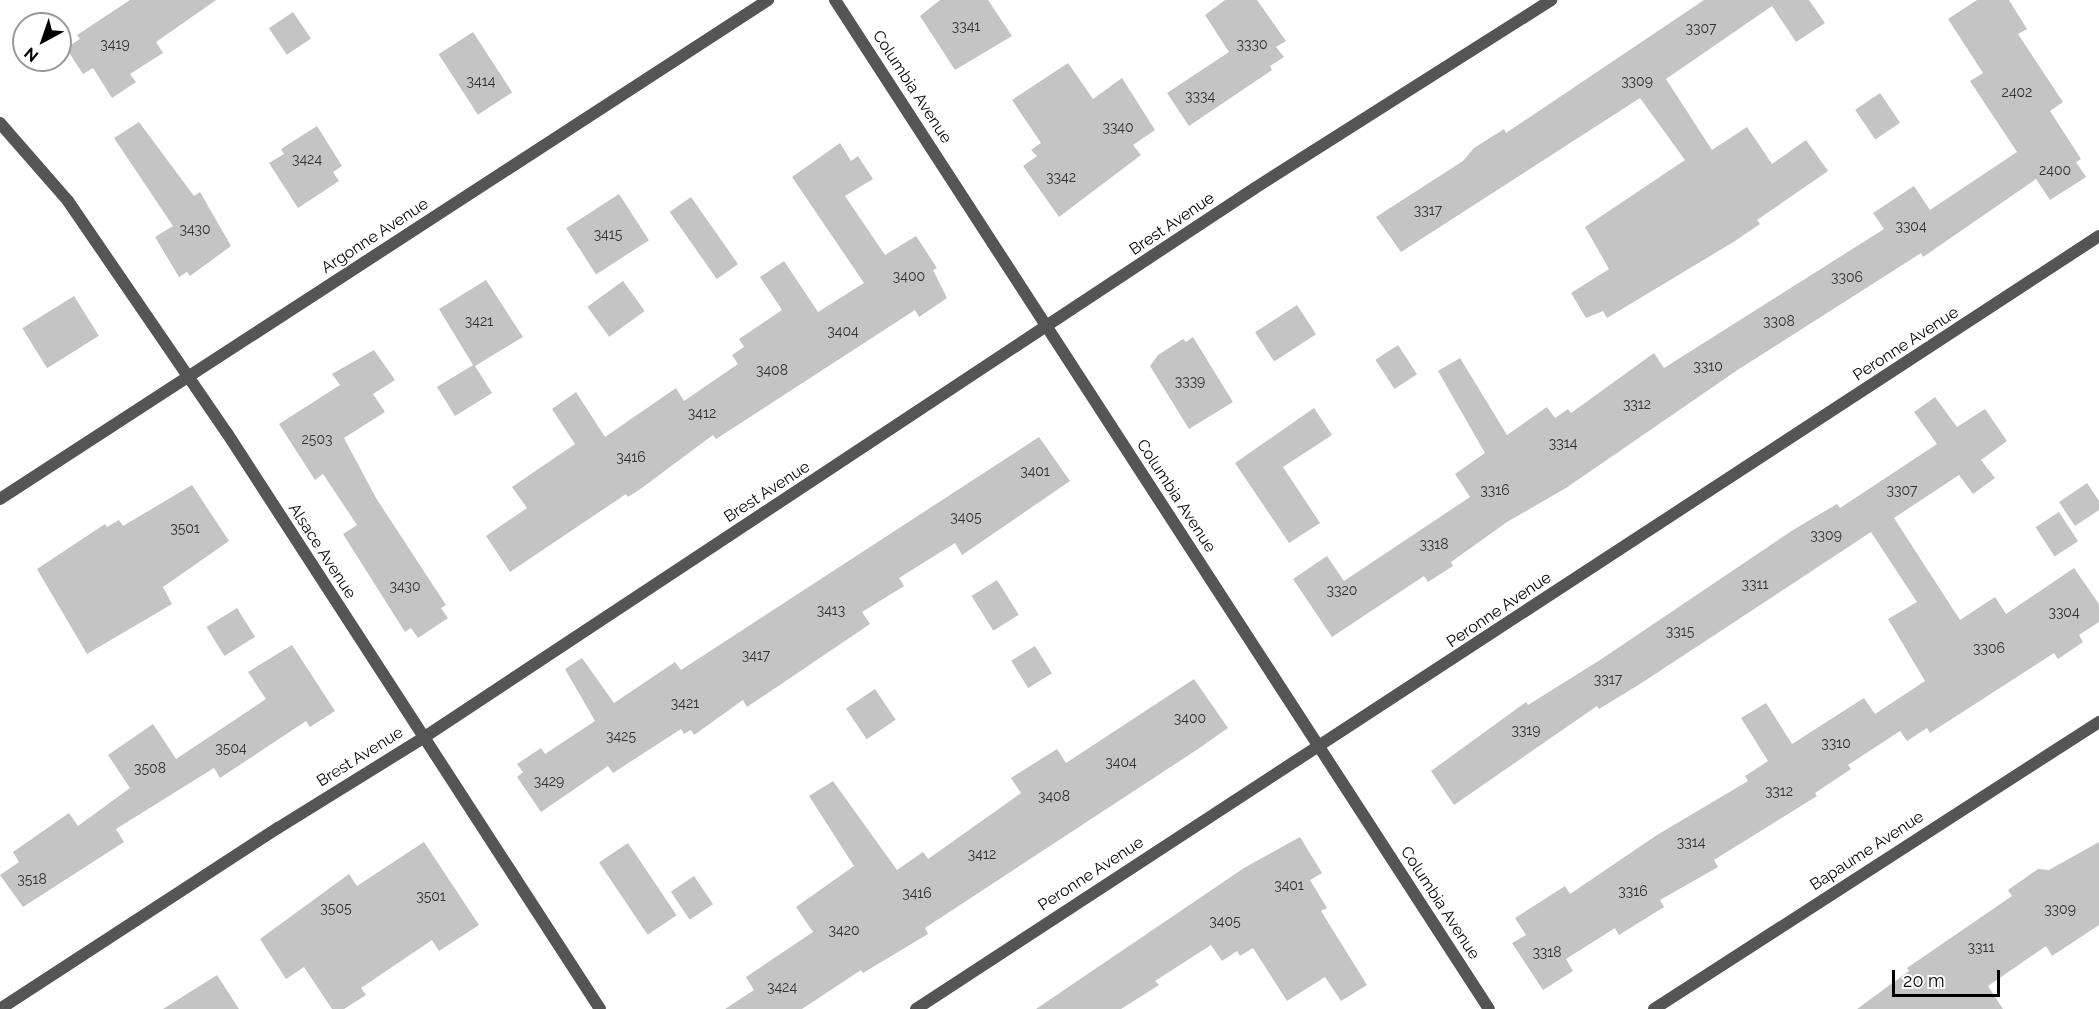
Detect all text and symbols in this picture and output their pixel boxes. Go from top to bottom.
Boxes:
north arrow [12,12,72,72]
house number: 3341 [952,18,980,34]
house number: 3307 [1686,20,1716,36]
street label: Columbia Avenue [868,27,956,147]
house number: 3419 [100,36,130,52]
house number: 3330 [1237,36,1267,52]
text: N [21,43,42,66]
house number: 3414 [467,73,495,89]
house number: 3309 [1621,73,1653,89]
house number: 2402 [2002,84,2032,100]
house number: 3334 [1185,88,1215,104]
house number: 3340 [1102,119,1134,135]
house number: 3424 [292,151,322,167]
house number: 2400 [2039,162,2071,178]
house number: 3342 [1046,169,1076,185]
street label: Brest Avenue [1126,188,1218,260]
street label: Argonne Avenue [318,194,432,278]
house number: 3317 [1414,202,1442,218]
house number: 3304 [1895,218,1927,234]
house number: 3430 [179,221,211,237]
house number: 3415 [594,226,622,242]
house number: 3400 [893,268,925,284]
house number: 3306 [1831,269,1863,285]
street label: Peronne Avenue [1849,303,1963,385]
house number: 3421 [465,313,493,329]
house number: 3308 [1763,313,1795,329]
house number: 3404 [827,323,859,339]
house number: 3310 [1693,358,1723,374]
house number: 3408 [756,362,788,378]
house number: 3339 [1175,373,1205,389]
house number: 3312 [1623,396,1651,412]
house number: 3412 [688,405,716,421]
house number: 2503 [302,431,332,447]
house number: 3314 [1549,435,1577,451]
street label: Columbia Avenue [1132,436,1220,556]
house number: 3416 [616,449,646,465]
street label: Brest Avenue [720,457,814,527]
house number: 3401 [1020,463,1050,479]
house number: 3316 [1480,482,1510,498]
house number: 3307 [1887,482,1917,498]
street label: Alsace Avenue [284,500,360,602]
house number: 3405 [950,509,982,525]
house number: 3501 [170,520,200,536]
house number: 3309 [1810,527,1842,543]
house number: 3318 [1419,536,1449,552]
street label: Peronne Avenue [1443,568,1555,652]
house number: 3311 [1742,576,1768,592]
house number: 3430 [389,578,421,594]
house number: 3320 [1327,582,1357,598]
house number: 3413 [817,602,845,618]
house number: 3304 [2048,604,2080,620]
house number: 3315 [1666,623,1694,639]
house number: 3306 [1973,640,2005,656]
house number: 3417 [742,647,770,663]
house number: 3317 [1594,671,1622,687]
house number: 3421 [671,695,699,711]
house number: 3400 [1174,710,1206,726]
house number: 3319 [1511,722,1541,738]
street label: Brest Avenue [313,723,407,791]
house number: 3425 [606,728,636,744]
house number: 3310 [1821,735,1851,751]
house number: 3504 [215,740,247,756]
house number: 3404 [1105,754,1137,770]
house number: 3508 [134,760,166,776]
house number: 3429 [534,773,564,789]
house number: 3312 [1765,783,1793,799]
house number: 3408 [1038,788,1070,804]
street label: Bapaume Avenue [1807,807,1927,895]
street label: Peronne Avenue [1034,833,1148,915]
house number: 3314 [1677,834,1705,850]
street label: Columbia Avenue [1396,843,1484,963]
house number: 3412 [968,846,996,862]
house number: 3518 [17,871,47,887]
house number: 3401 [1274,877,1304,893]
house number: 3316 [1618,883,1648,899]
house number: 3416 [902,885,932,901]
house number: 3501 [416,888,446,904]
house number: 3505 [320,900,352,916]
house number: 3309 [2044,901,2076,917]
house number: 3405 [1209,913,1241,929]
house number: 3420 [829,922,859,938]
house number: 3311 [1968,939,1994,955]
house number: 3318 [1532,944,1562,960]
scale bar [1895,958,2003,996]
text: 20 m [1903,970,1945,991]
house number: 3424 [767,979,797,995]

